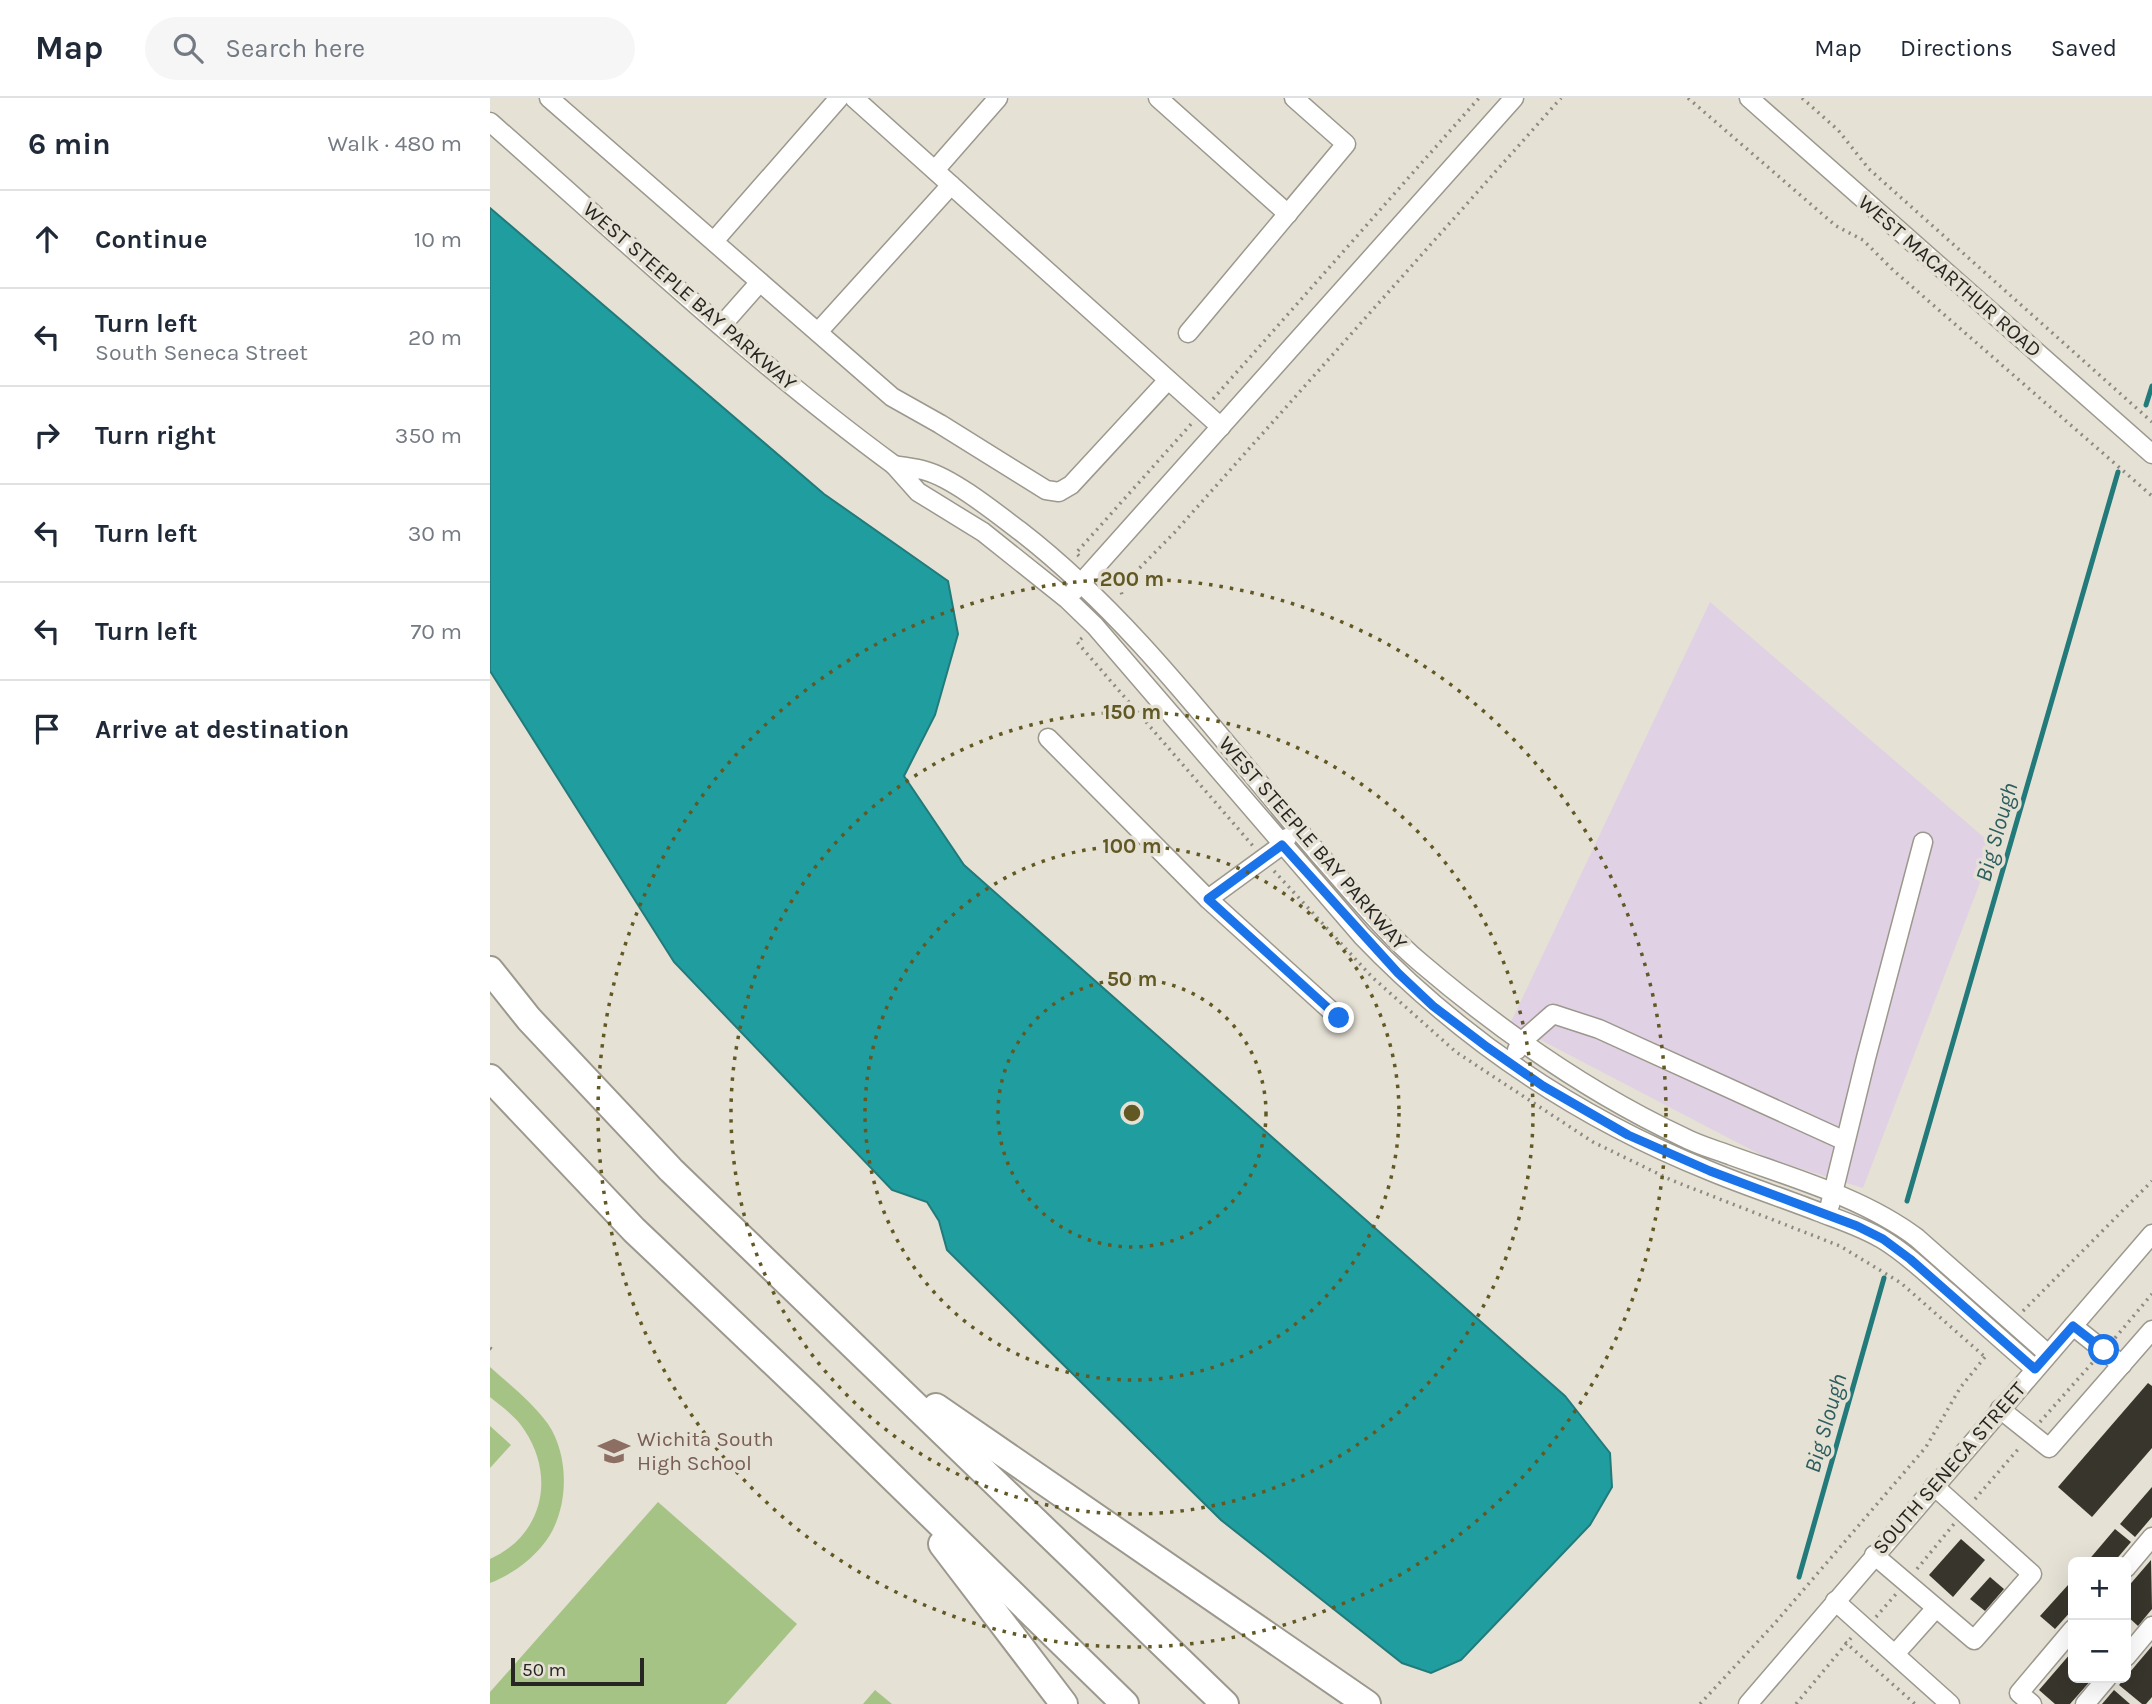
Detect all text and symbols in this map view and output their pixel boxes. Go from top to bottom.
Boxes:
search box [145,17,635,80]
text: Map [35,29,103,67]
icon: search [169,29,207,67]
text: Search here [225,33,365,64]
text: Map [1814,34,1862,62]
text: Directions [1900,34,2013,62]
text: Saved [2051,34,2117,62]
text: 6 min [28,126,111,162]
text: Walk · 480 m [327,130,462,157]
street label: WEST MACARTHUR ROAD [1853,190,2047,362]
street label: WEST STEEPLE BAY PARKWAY [579,197,802,395]
icon: ahead [28,220,66,258]
text: Continue [95,224,207,255]
text: 10 m [414,226,462,253]
text: Turn left [95,308,197,339]
icon: left [28,318,66,356]
text: 20 m [408,324,462,351]
text: South Seneca Street [95,339,308,366]
icon: right [28,416,66,454]
text: Turn right [95,420,216,451]
text: 350 m [395,422,462,449]
icon: left [28,514,66,552]
text: Turn left [95,518,197,549]
text: 30 m [408,520,462,547]
text: 200 m [1100,567,1164,591]
icon: left [28,612,66,650]
text: Turn left [95,616,197,647]
text: 70 m [411,618,462,645]
text: 150 m [1103,700,1161,724]
icon: arrive [28,710,66,748]
text: Arrive at destination [95,714,349,745]
street label: WEST STEEPLE BAY PARKWAY [1214,732,1412,955]
water label: Big Slough [1969,779,2024,885]
text: 100 m [1102,834,1162,858]
text: 50 m [1107,967,1157,991]
route end [1323,1002,1354,1033]
centre of rings [1120,1101,1144,1125]
route start [2088,1334,2119,1365]
water label: Big Slough [1798,1370,1853,1476]
street label: SOUTH SENECA STREET [1868,1377,2031,1559]
place label: Wichita South High School [637,1427,774,1475]
school or university icon: Wichita South High School [597,1434,631,1468]
map controls [2068,1557,2131,1683]
button: + [2068,1557,2131,1620]
button: − [2068,1620,2131,1683]
scale bar [511,1655,644,1687]
text: 50 m [522,1659,566,1681]

